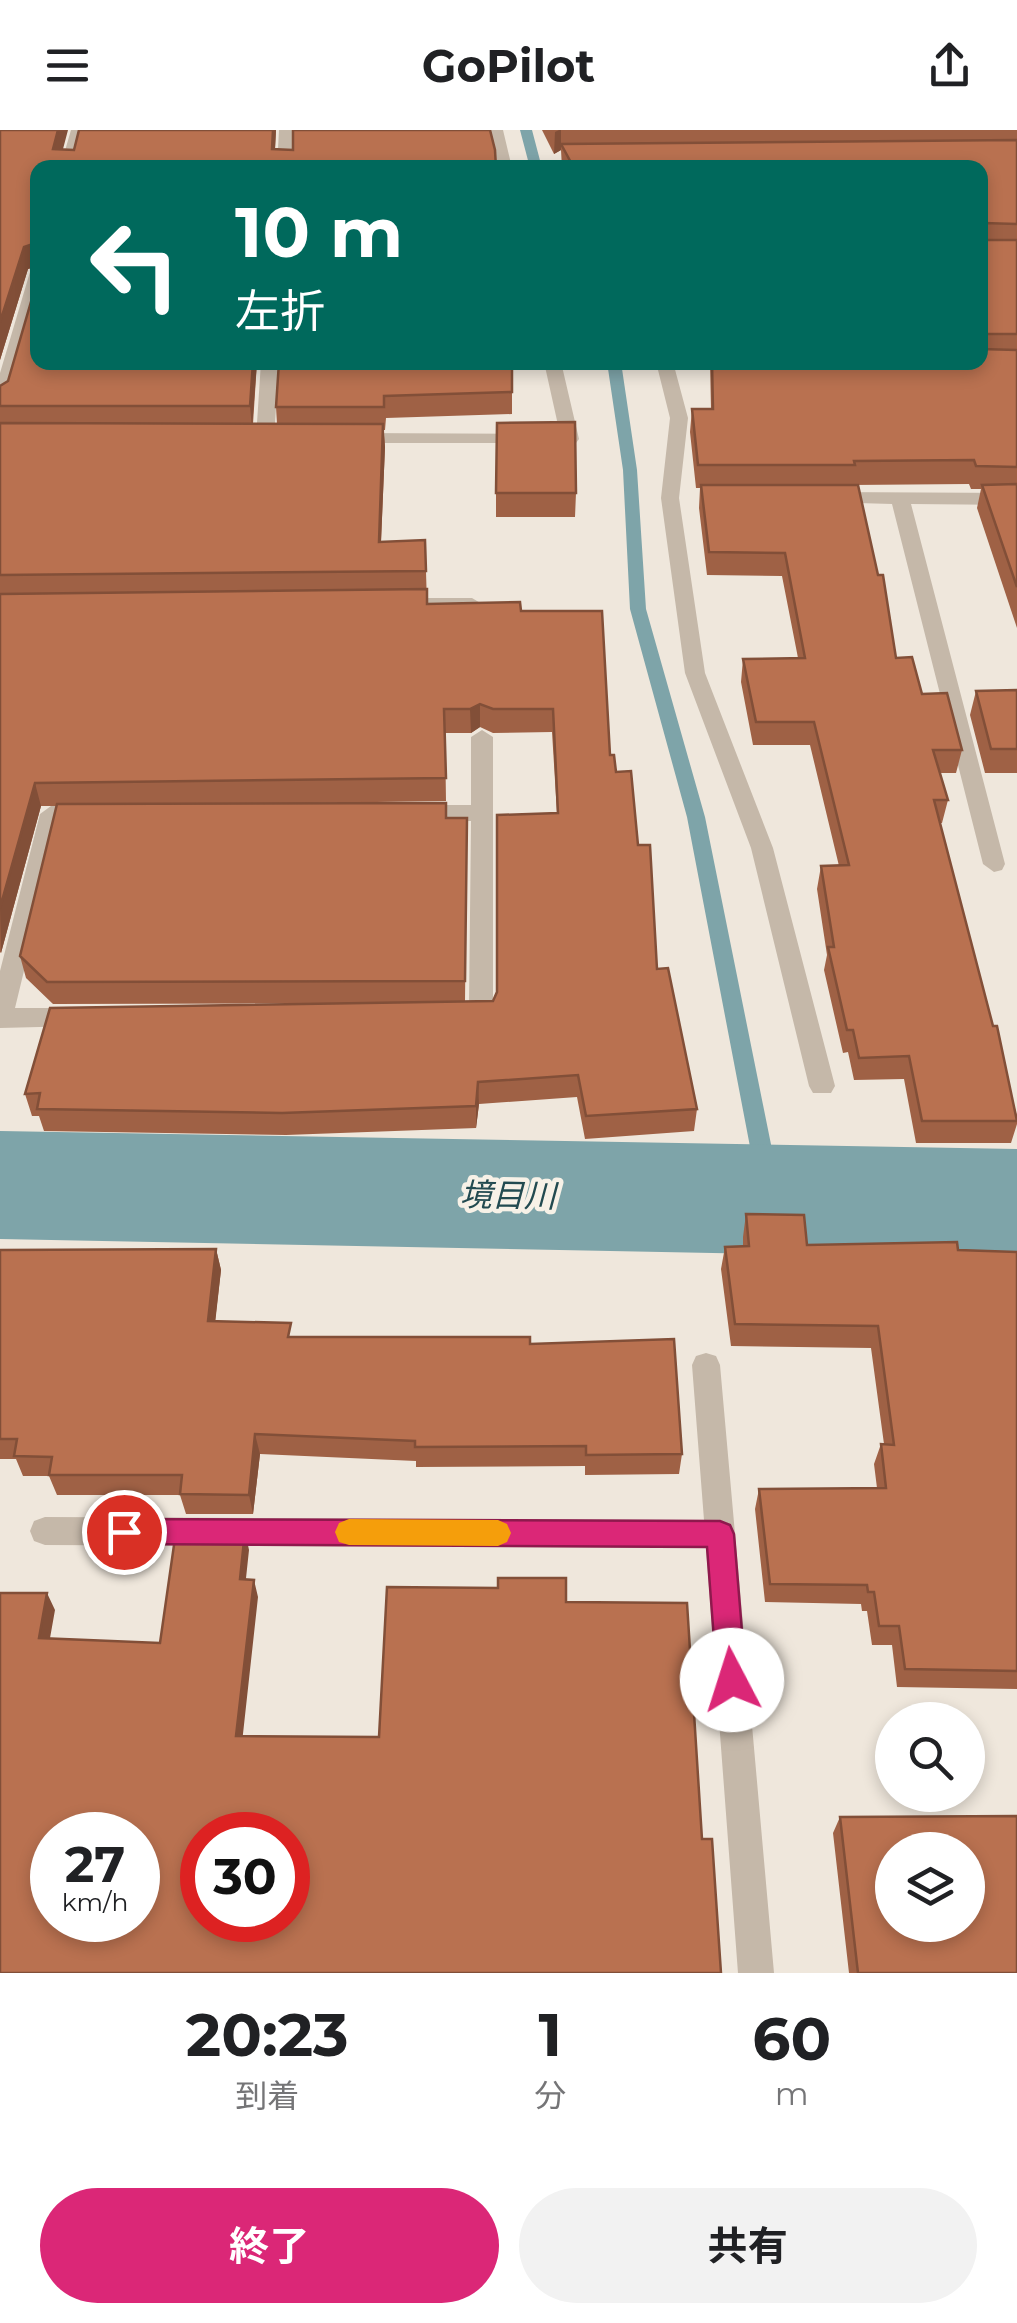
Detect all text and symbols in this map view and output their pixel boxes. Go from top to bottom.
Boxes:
icon: menu [40,38,95,93]
text: GoPilot [422,38,595,93]
icon: share [922,38,977,93]
text: 10 m [235,189,403,275]
icon: left [70,200,200,330]
text: 左折 [235,283,325,338]
water label: 境目川 [460,1175,559,1215]
pin [82,1490,167,1575]
icon: arrive [97,1505,152,1560]
position arrow [680,1628,784,1732]
map controls [875,1702,985,1942]
button: search [875,1702,985,1812]
speed limit sign: 30 [180,1812,310,1942]
button: layers [875,1832,985,1942]
text: 27 [65,1834,125,1895]
text: km/h [62,1887,128,1917]
text: 20:23 [186,1998,349,2071]
text: 1 [539,1998,562,2071]
text: 60 [752,2002,831,2075]
text: m [775,2074,809,2113]
text: 到着 [235,2076,299,2115]
text: 分 [534,2076,566,2115]
button: 終了 [40,2188,499,2303]
button: 共有 [519,2188,977,2303]

